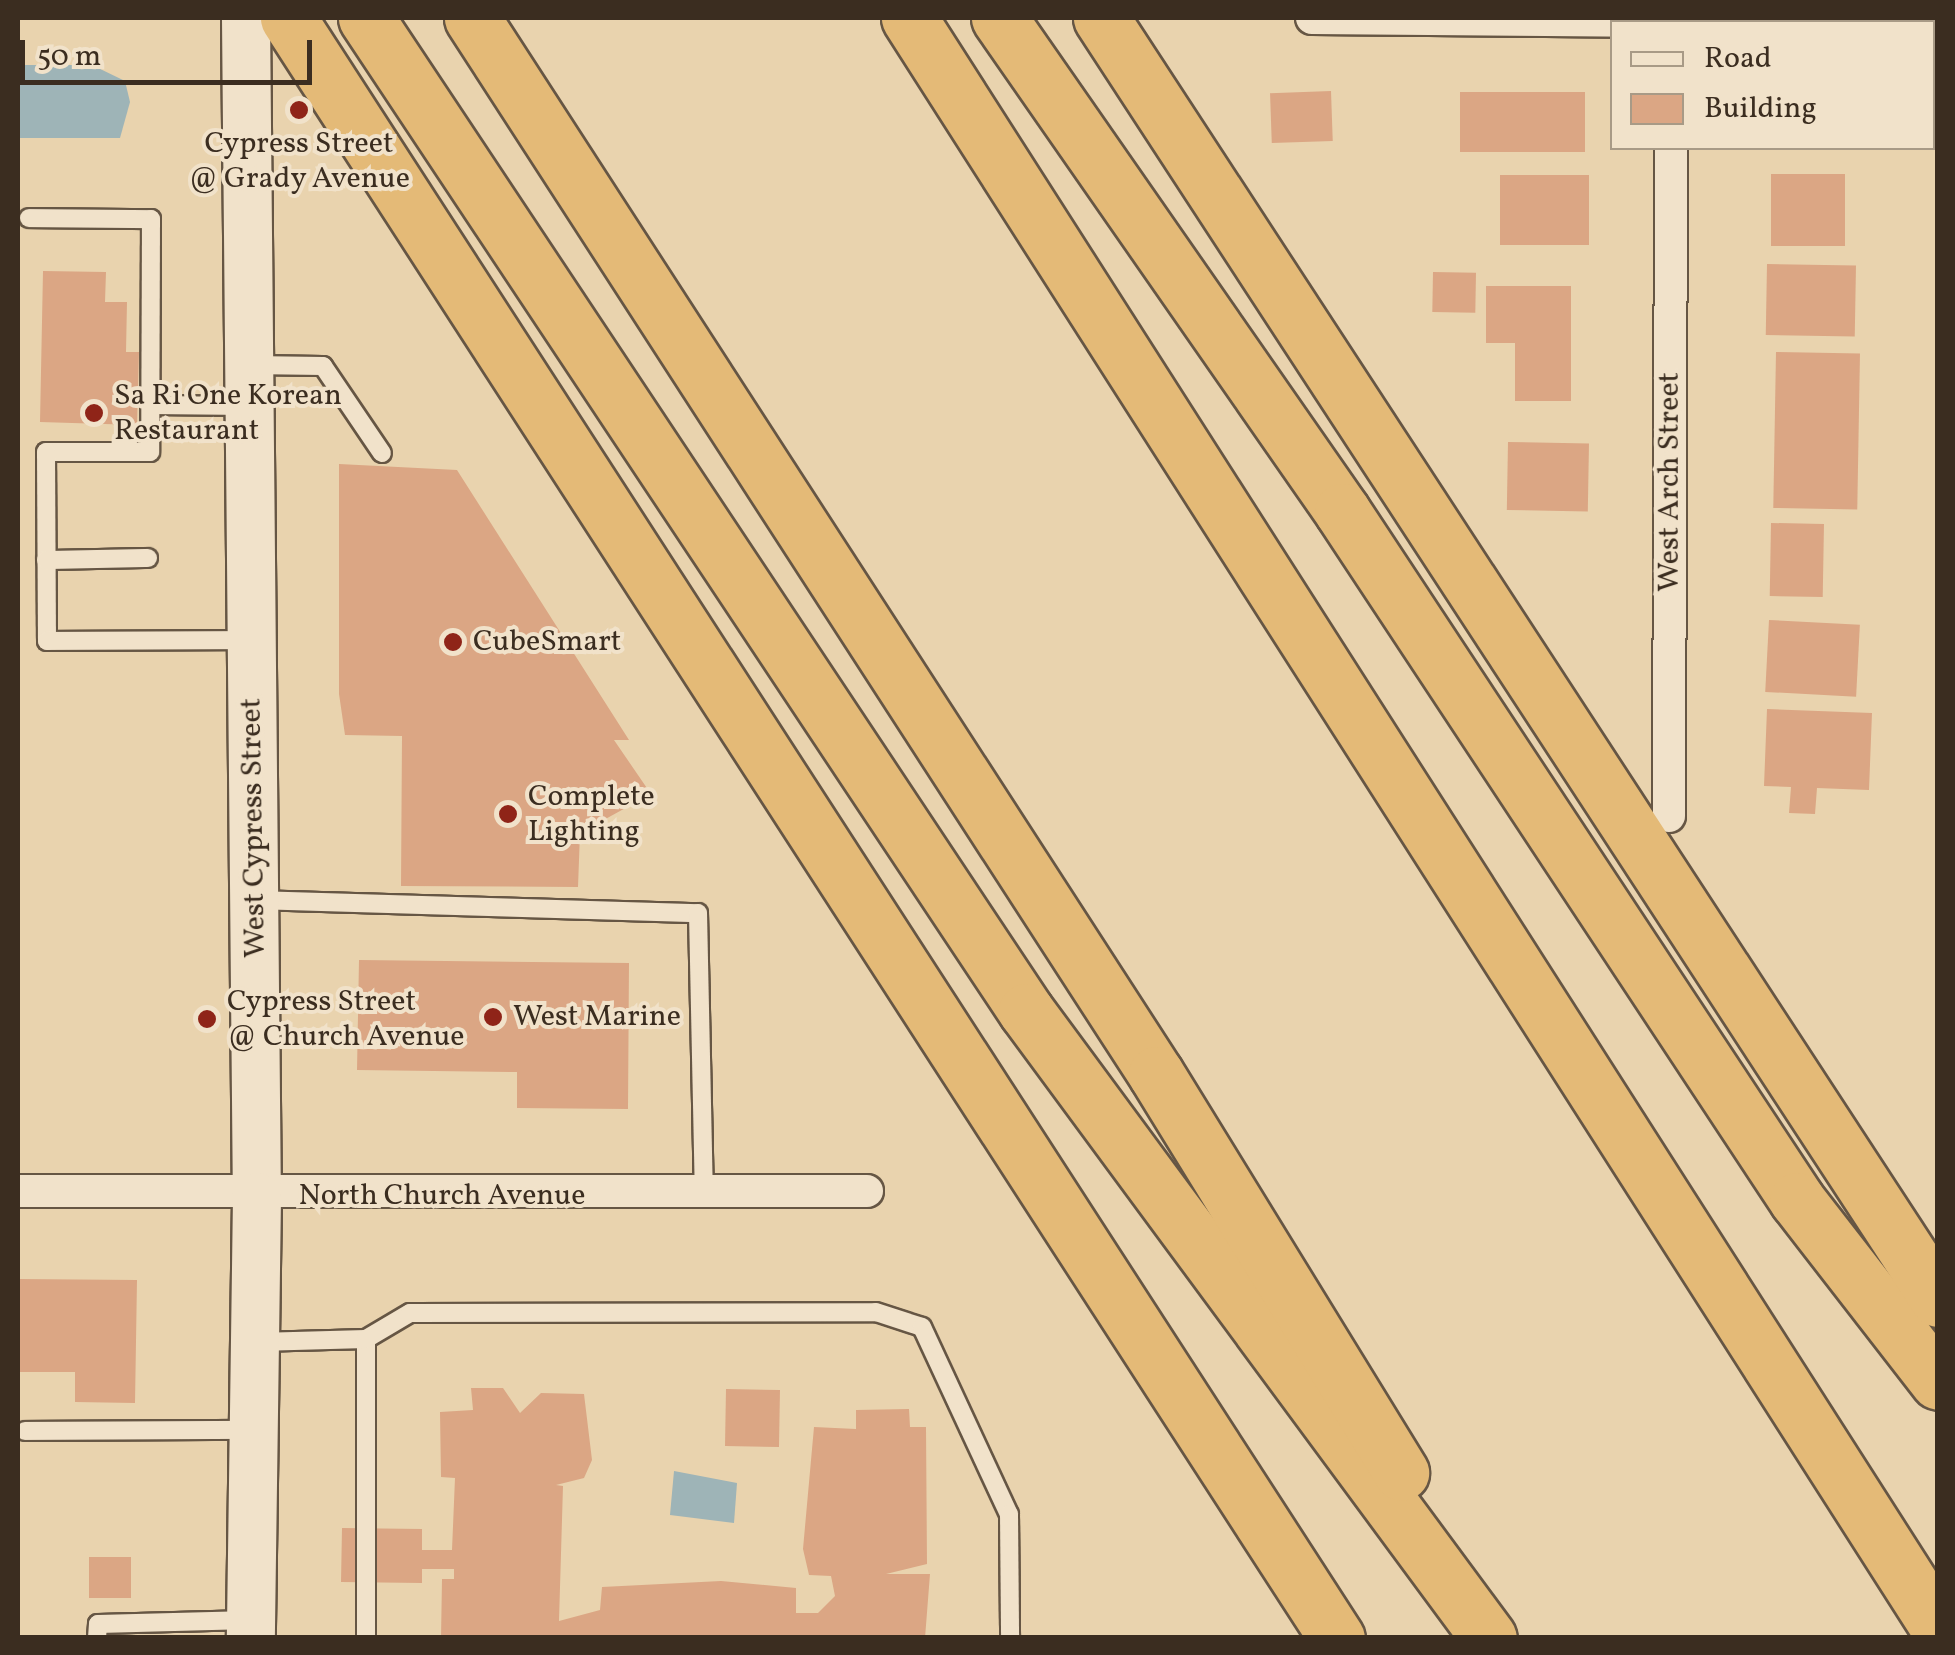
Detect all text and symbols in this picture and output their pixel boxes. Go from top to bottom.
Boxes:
scale bar [25,20,318,82]
legend [1610,20,1935,150]
text: 50 m [37,36,101,78]
text: Road [1704,38,1772,80]
text: Building [1704,88,1817,130]
marker: Cypress Street @ Grady Avenue [288,99,310,121]
place label: Cypress Street @ Grady Avenue [188,126,410,196]
street label: West Arch Street [1652,372,1688,592]
place label: Sa Ri One Korean Restaurant [114,378,342,448]
marker: Sa Ri One Korean Restaurant [83,402,105,424]
place label: CubeSmart [473,624,621,660]
marker: CubeSmart [442,631,464,653]
street label: West Cypress Street [234,698,274,958]
place label: Complete Lighting [528,779,655,850]
marker: Complete Lighting [497,803,519,825]
place label: Cypress Street @ Church Avenue [227,984,465,1054]
place label: West Marine [513,999,681,1035]
marker: West Marine [482,1006,504,1028]
marker: Cypress Street @ Church Avenue [196,1008,218,1030]
street label: North Church Avenue [299,1178,585,1214]

